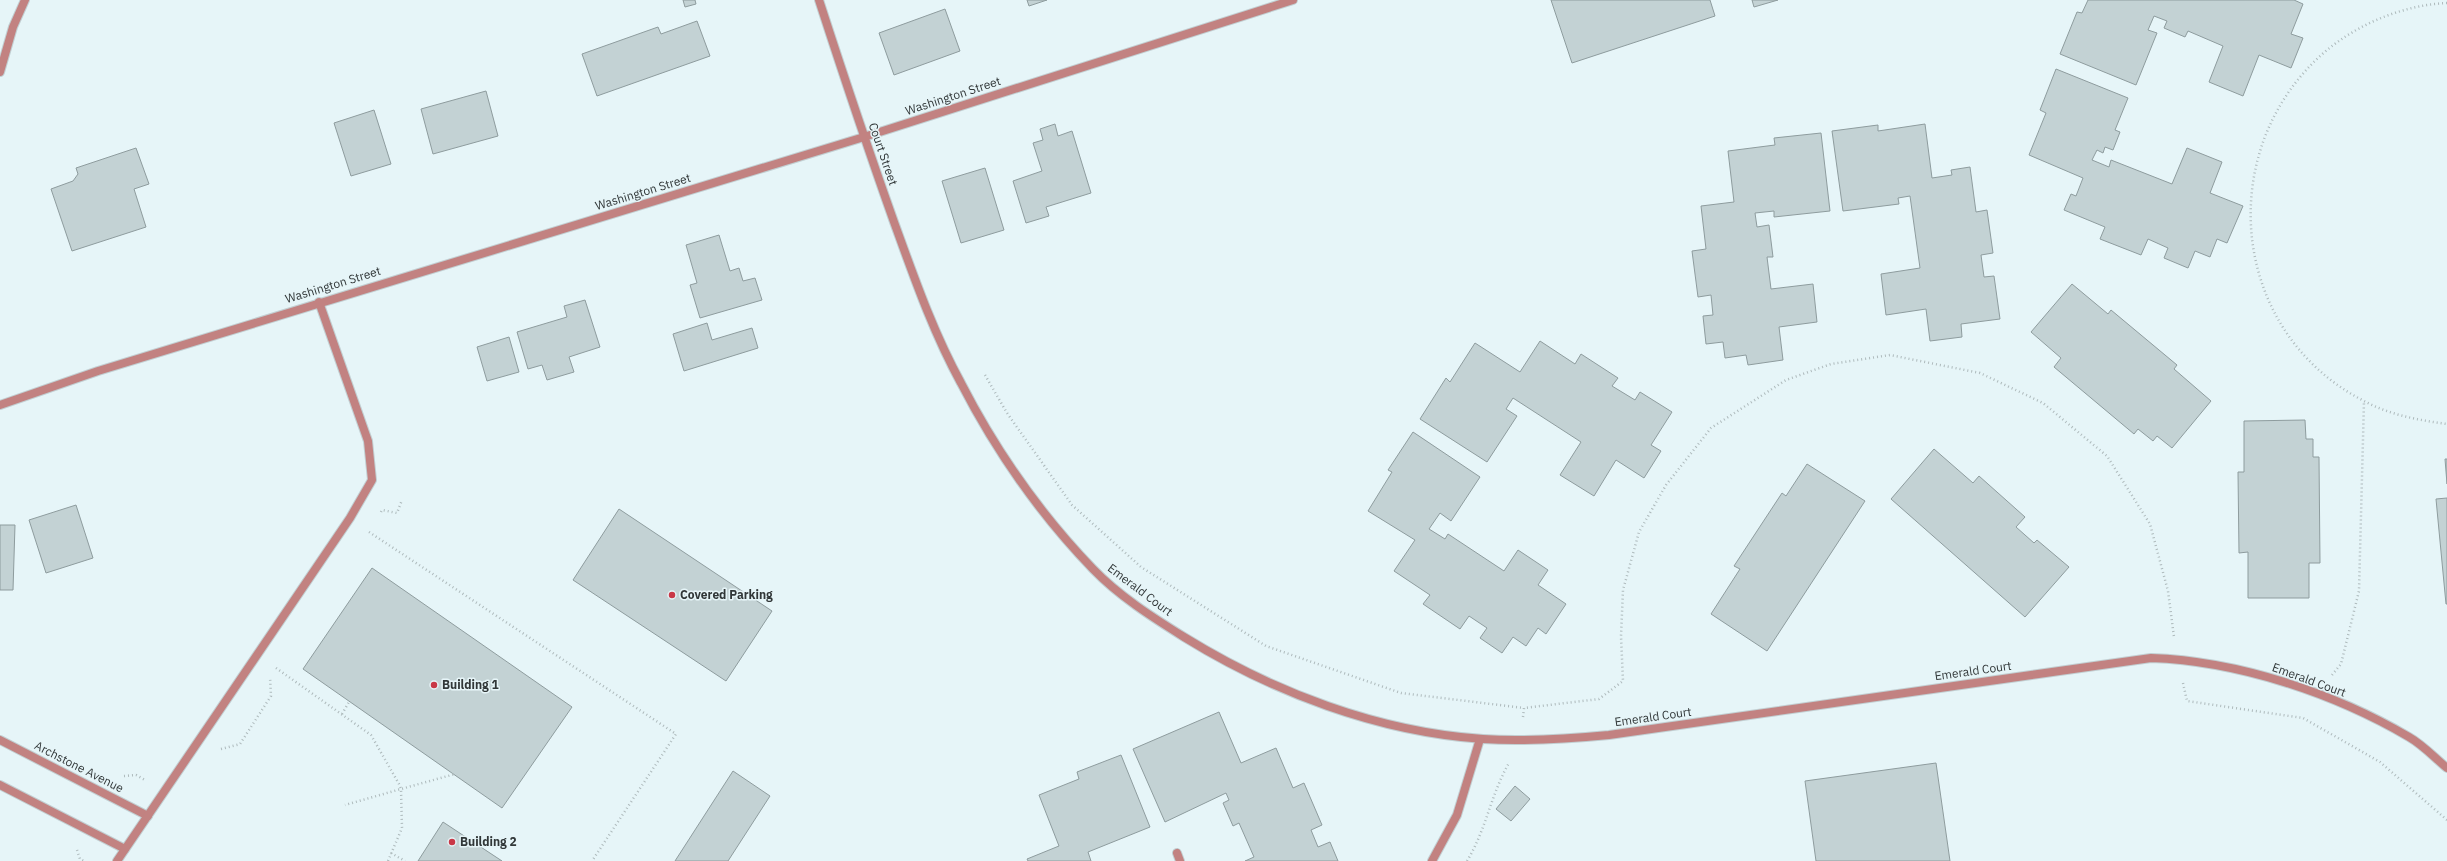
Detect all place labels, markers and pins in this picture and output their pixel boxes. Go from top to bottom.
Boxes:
place label: Covered Parking [680,587,773,602]
marker: Covered Parking [667,590,677,600]
place label: Building 1 [442,677,499,692]
marker: Building 1 [429,680,439,690]
place label: Building 2 [460,834,517,849]
marker: Building 2 [447,837,457,847]

